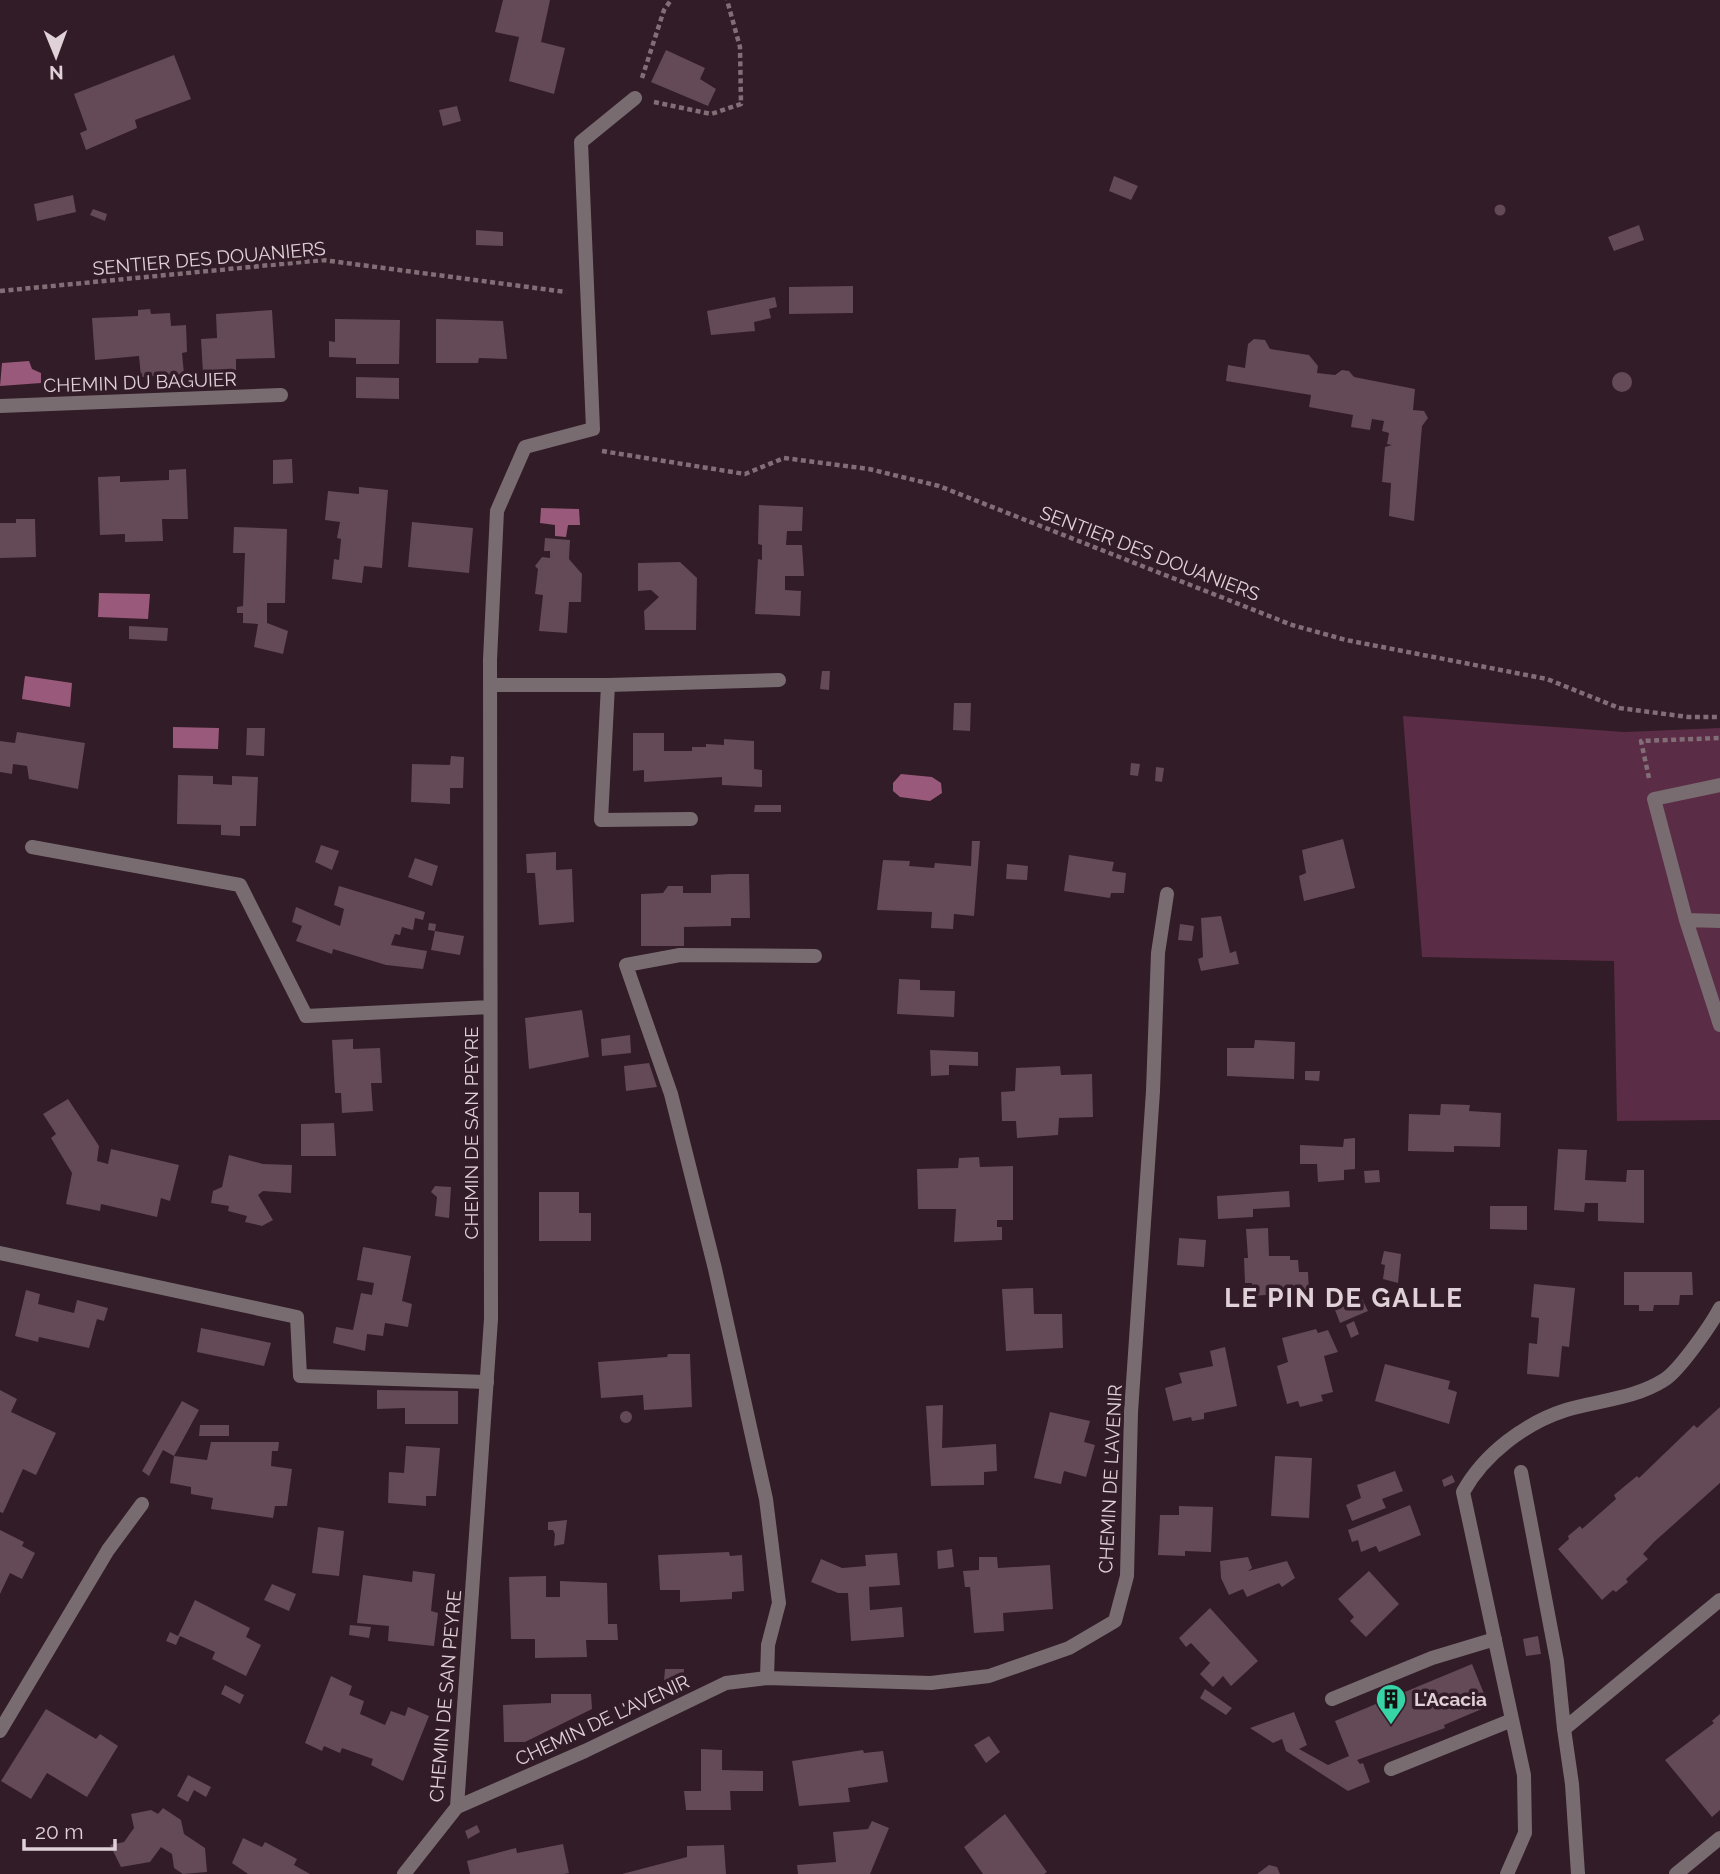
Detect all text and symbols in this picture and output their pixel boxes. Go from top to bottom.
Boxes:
north arrow [21,21,91,91]
text: N [49,62,64,84]
street label: SENTIER DES DOUANIERS [92,237,326,279]
street label: CHEMIN DU BAGUIER [43,368,237,396]
street label: SENTIER DES DOUANIERS [1037,501,1263,605]
street label: CHEMIN DE SAN PEYRE [460,1027,482,1239]
district label: LE PIN DE GALLE [1224,1283,1464,1313]
street label: CHEMIN DE L'AVENIR [1094,1384,1126,1574]
street label: CHEMIN DE SAN PEYRE [425,1589,465,1803]
street label: CHEMIN DE L'AVENIR [512,1670,692,1770]
building icon: L'Acacia [1374,1682,1408,1726]
place label: L'Acacia [1414,1688,1487,1710]
scale bar [24,1808,116,1852]
text: 20 m [35,1819,83,1844]

